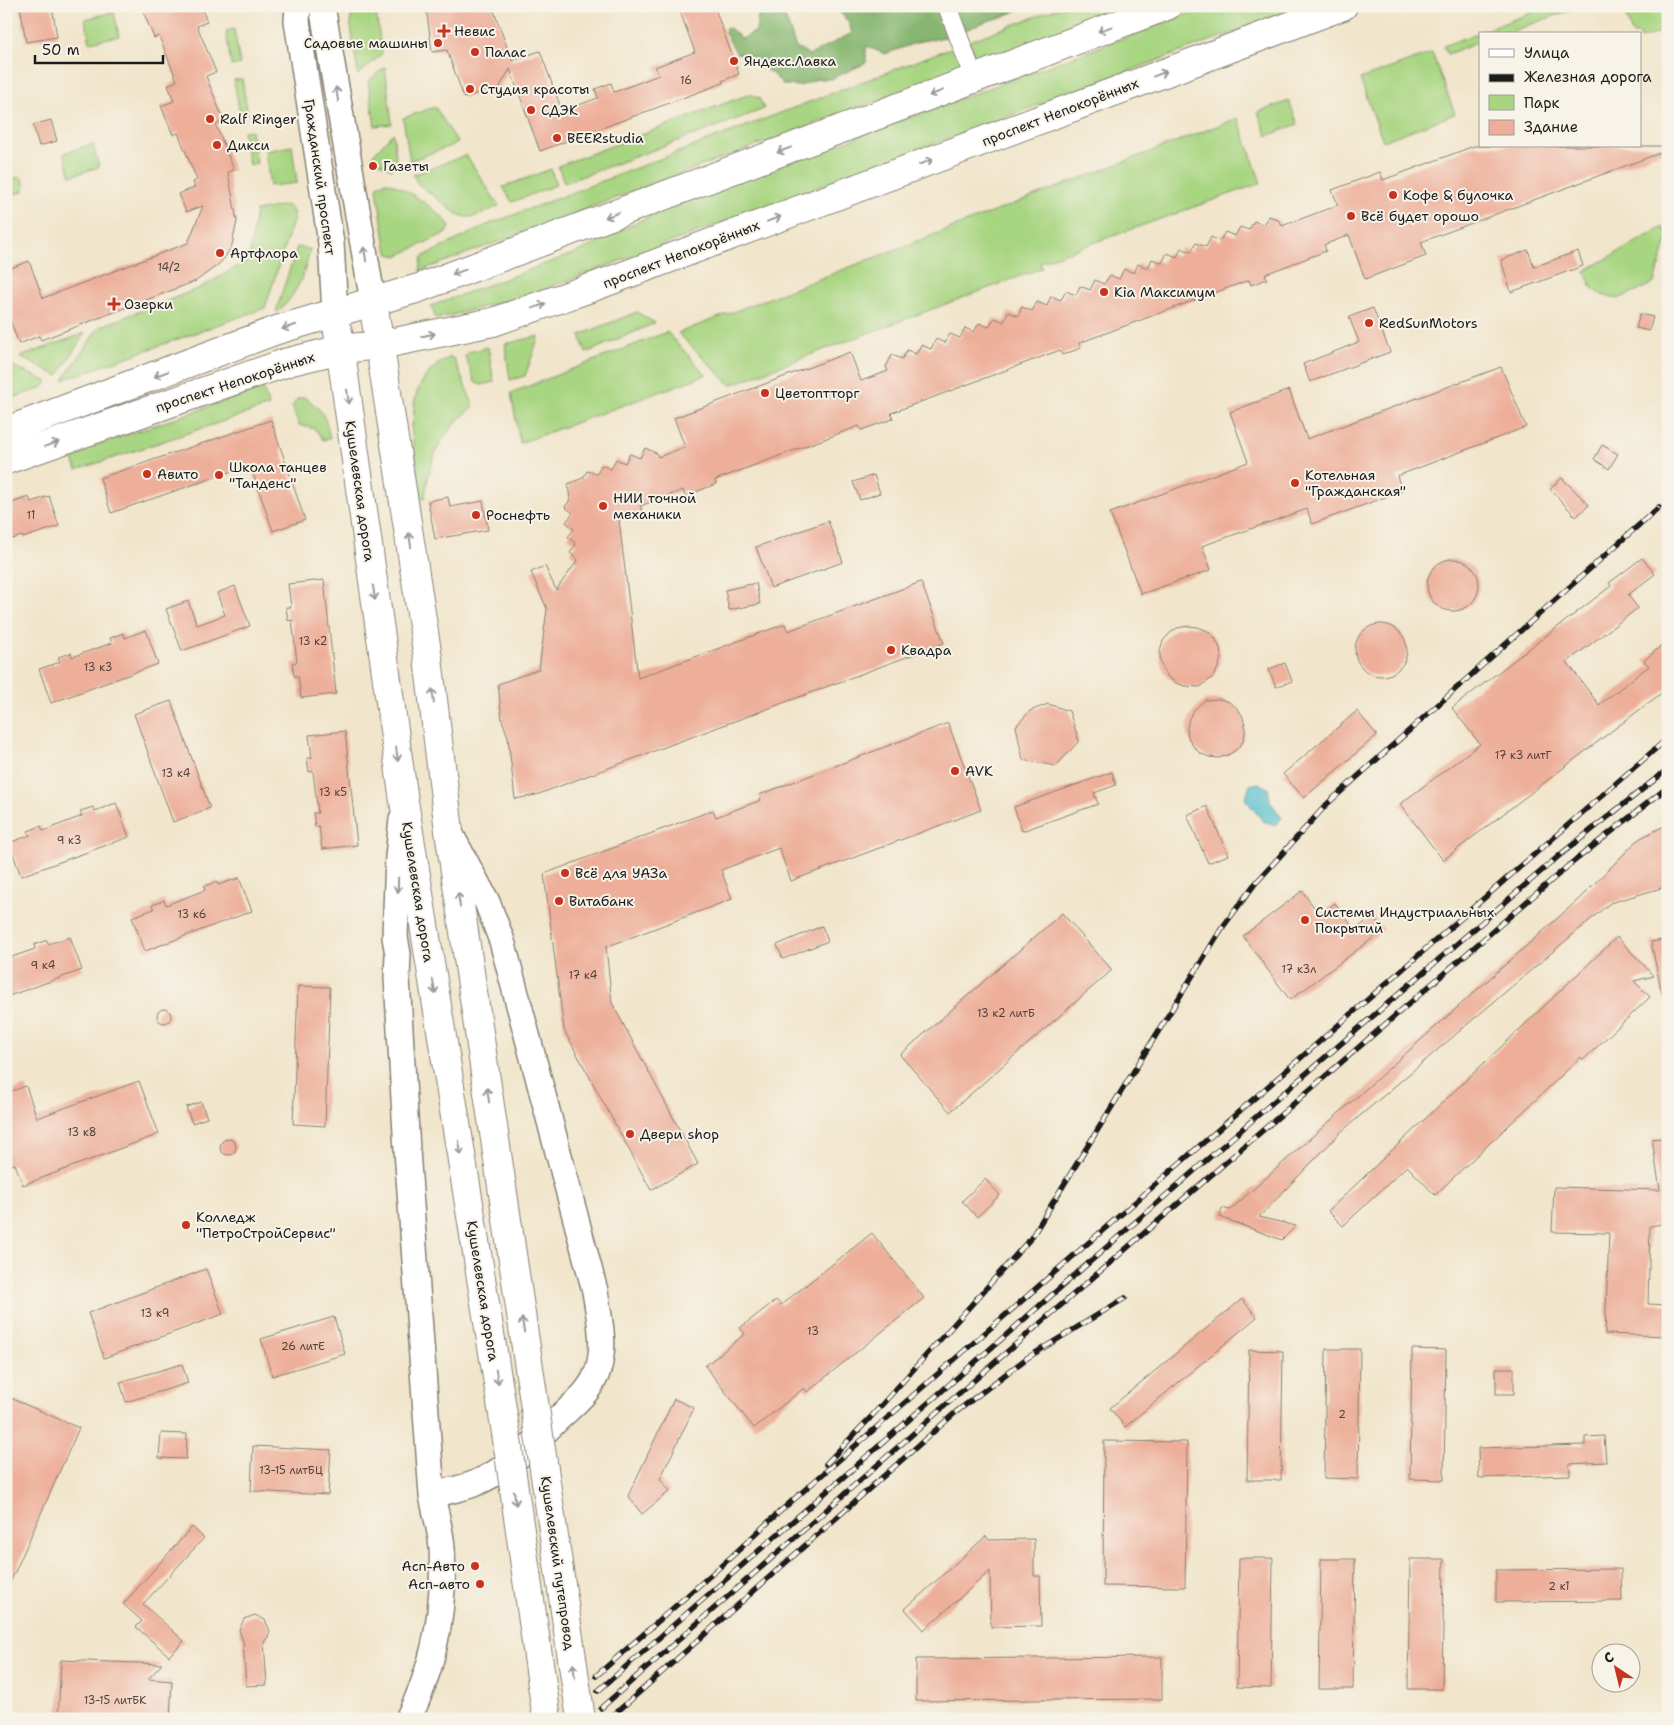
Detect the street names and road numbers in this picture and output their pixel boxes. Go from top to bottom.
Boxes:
street label: проспект Непокорённых [979,74,1141,150]
street label: Гражданский проспект [300,98,340,257]
street label: проспект Непокорённых [600,216,762,292]
street label: проспект Непокорённых [153,348,317,416]
street label: Кушелевская дорога [341,419,379,563]
street label: Кушелевская дорога [398,820,438,964]
street label: Кушелевская дорога [463,1219,503,1363]
street label: Кушелевский путепровод [537,1475,579,1651]

